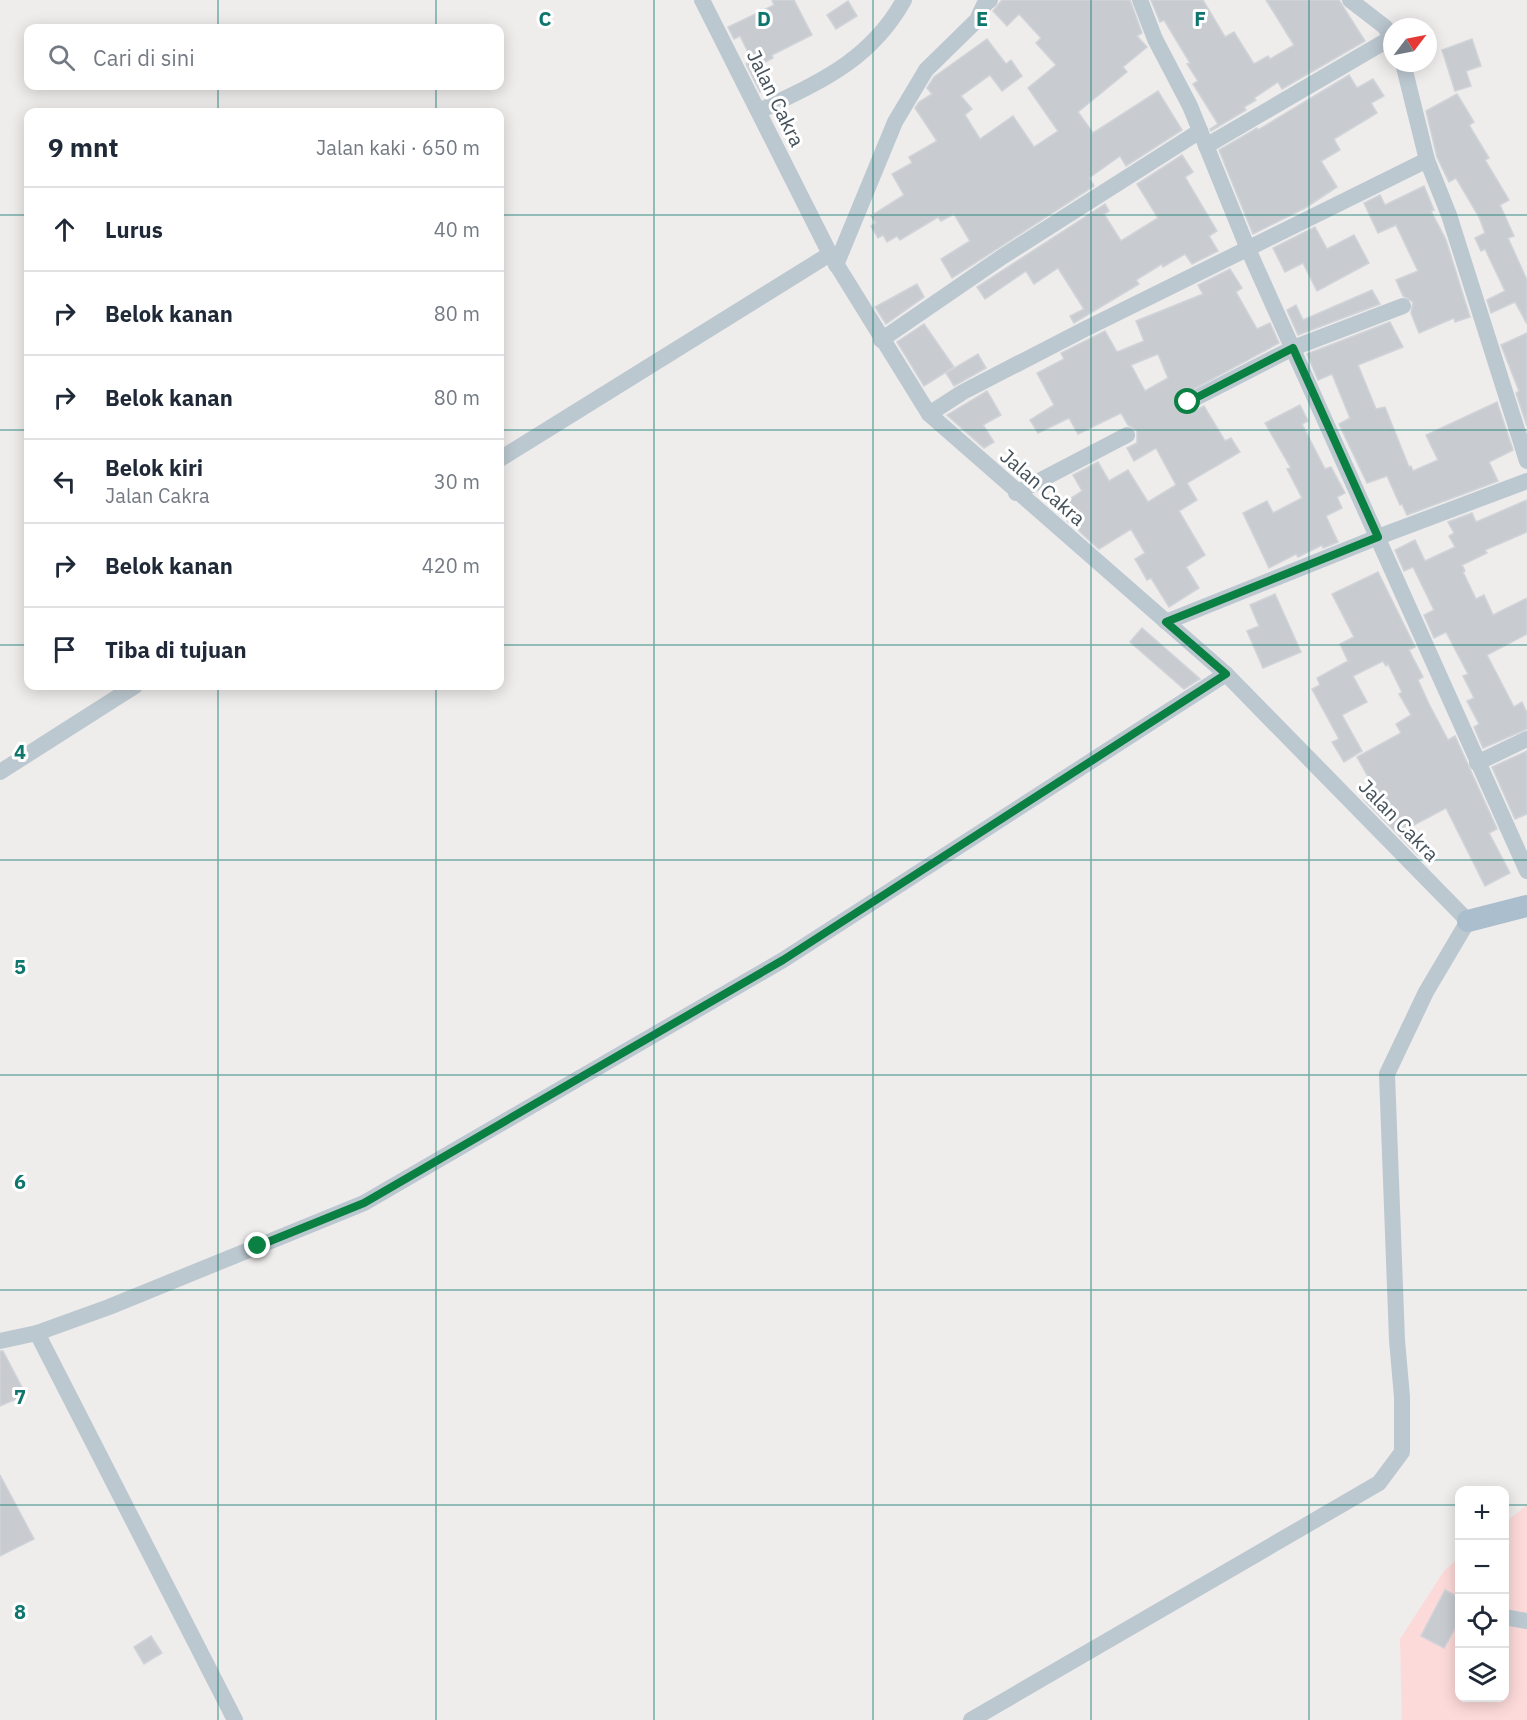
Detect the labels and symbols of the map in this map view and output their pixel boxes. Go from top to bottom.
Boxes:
text: C [538,5,552,32]
text: D [757,5,771,32]
text: E [976,5,988,32]
text: F [1194,5,1206,32]
north arrow [1383,18,1437,72]
street label: Jalan Cakra [741,45,811,151]
route start [1174,388,1200,414]
street label: Jalan Cakra [995,442,1092,532]
text: 4 [14,738,26,765]
street label: Jalan Cakra [1353,773,1445,867]
text: 5 [14,953,26,980]
text: 6 [14,1168,26,1195]
route end [244,1232,270,1258]
text: 7 [14,1383,26,1410]
text: 8 [14,1598,26,1625]

